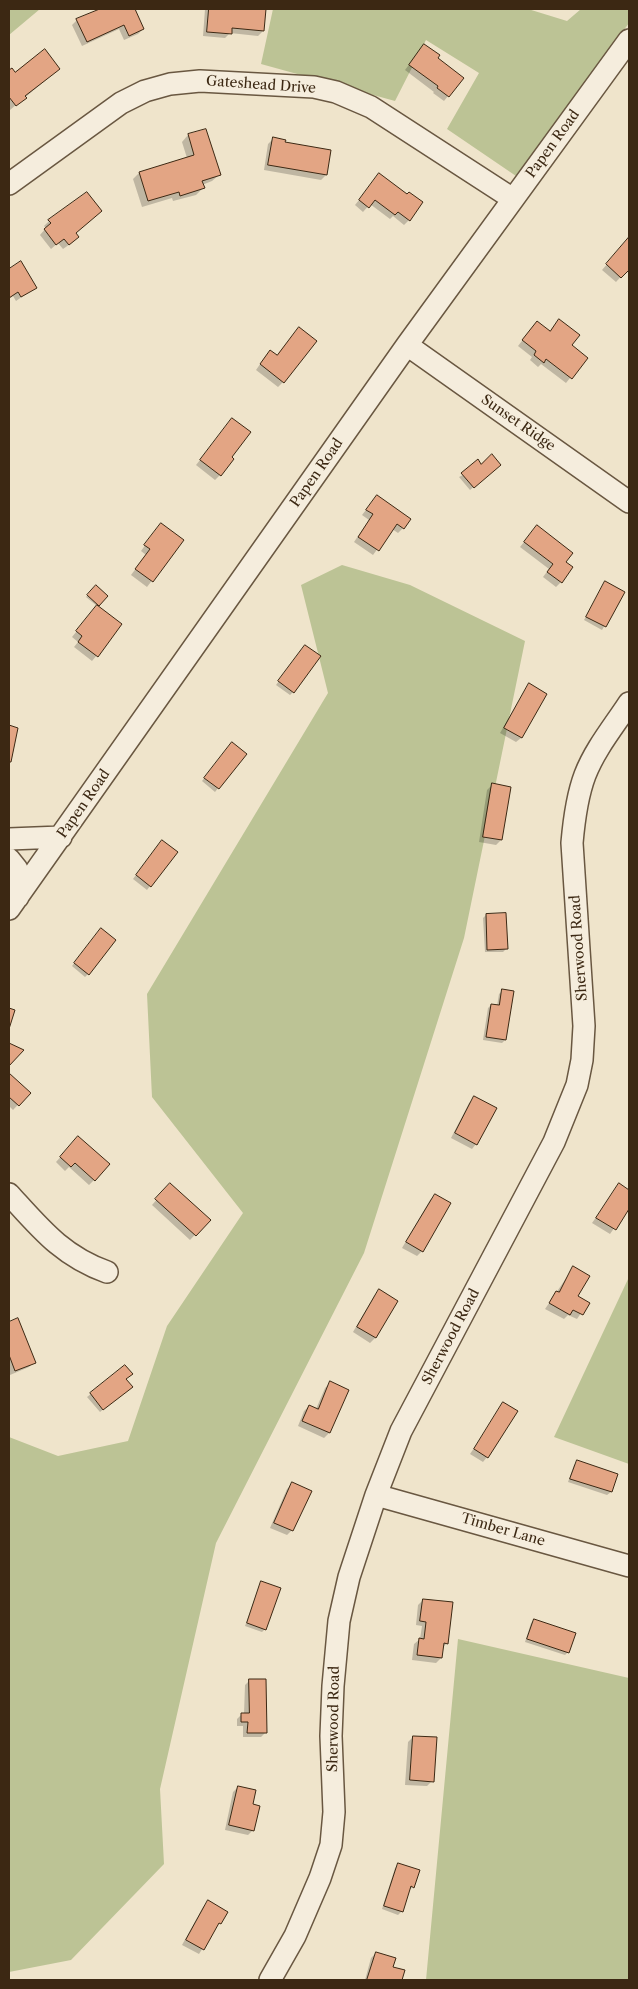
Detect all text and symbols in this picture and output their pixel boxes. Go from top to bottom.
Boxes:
street label: Gateshead Drive [205,73,317,97]
street label: Papen Road [523,107,583,181]
street label: Sunset Ridge [478,391,558,455]
street label: Papen Road [287,435,347,511]
street label: Papen Road [54,766,114,842]
street label: Sherwood Road [567,894,591,1002]
street label: Sherwood Road [419,1286,483,1388]
street label: Timber Lane [459,1510,547,1550]
street label: Sherwood Road [325,1666,343,1772]

